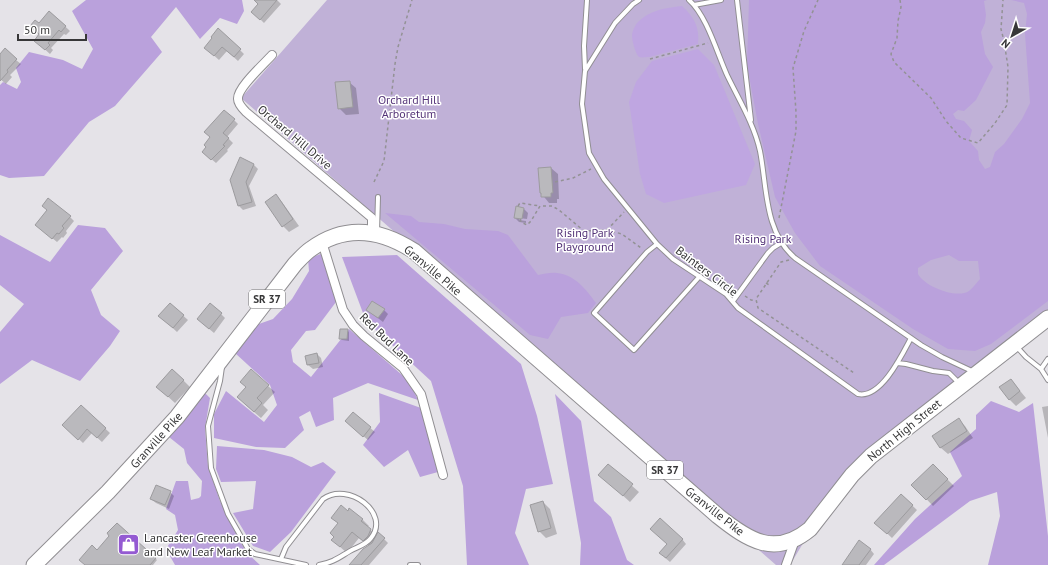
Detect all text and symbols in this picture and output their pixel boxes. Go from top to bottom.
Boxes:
scale bar [18,16,86,42]
north arrow [992,16,1032,56]
text: 50 m [24,22,50,37]
text: N [998,36,1013,51]
park label: Orchard Hill Arboretum [378,92,441,121]
street label: Orchard Hill Drive [255,102,335,172]
park label: Rising Park Playground [556,225,614,254]
park label: Rising Park [735,231,792,246]
street label: Granville Pike [401,241,465,299]
street label: Bainters Circle [673,243,741,299]
road number: SR 37 [249,290,285,308]
street label: Red Bud Lane [357,309,417,369]
street label: North High Street [864,396,944,464]
street label: Granville Pike [127,409,185,471]
road number: SR 37 [647,461,683,479]
street label: Granville Pike [682,483,748,539]
place label: Lancaster Greenhouse and New Leaf Market [144,530,257,559]
shop icon: Lancaster Greenhouse and New Leaf Market [116,531,142,557]

